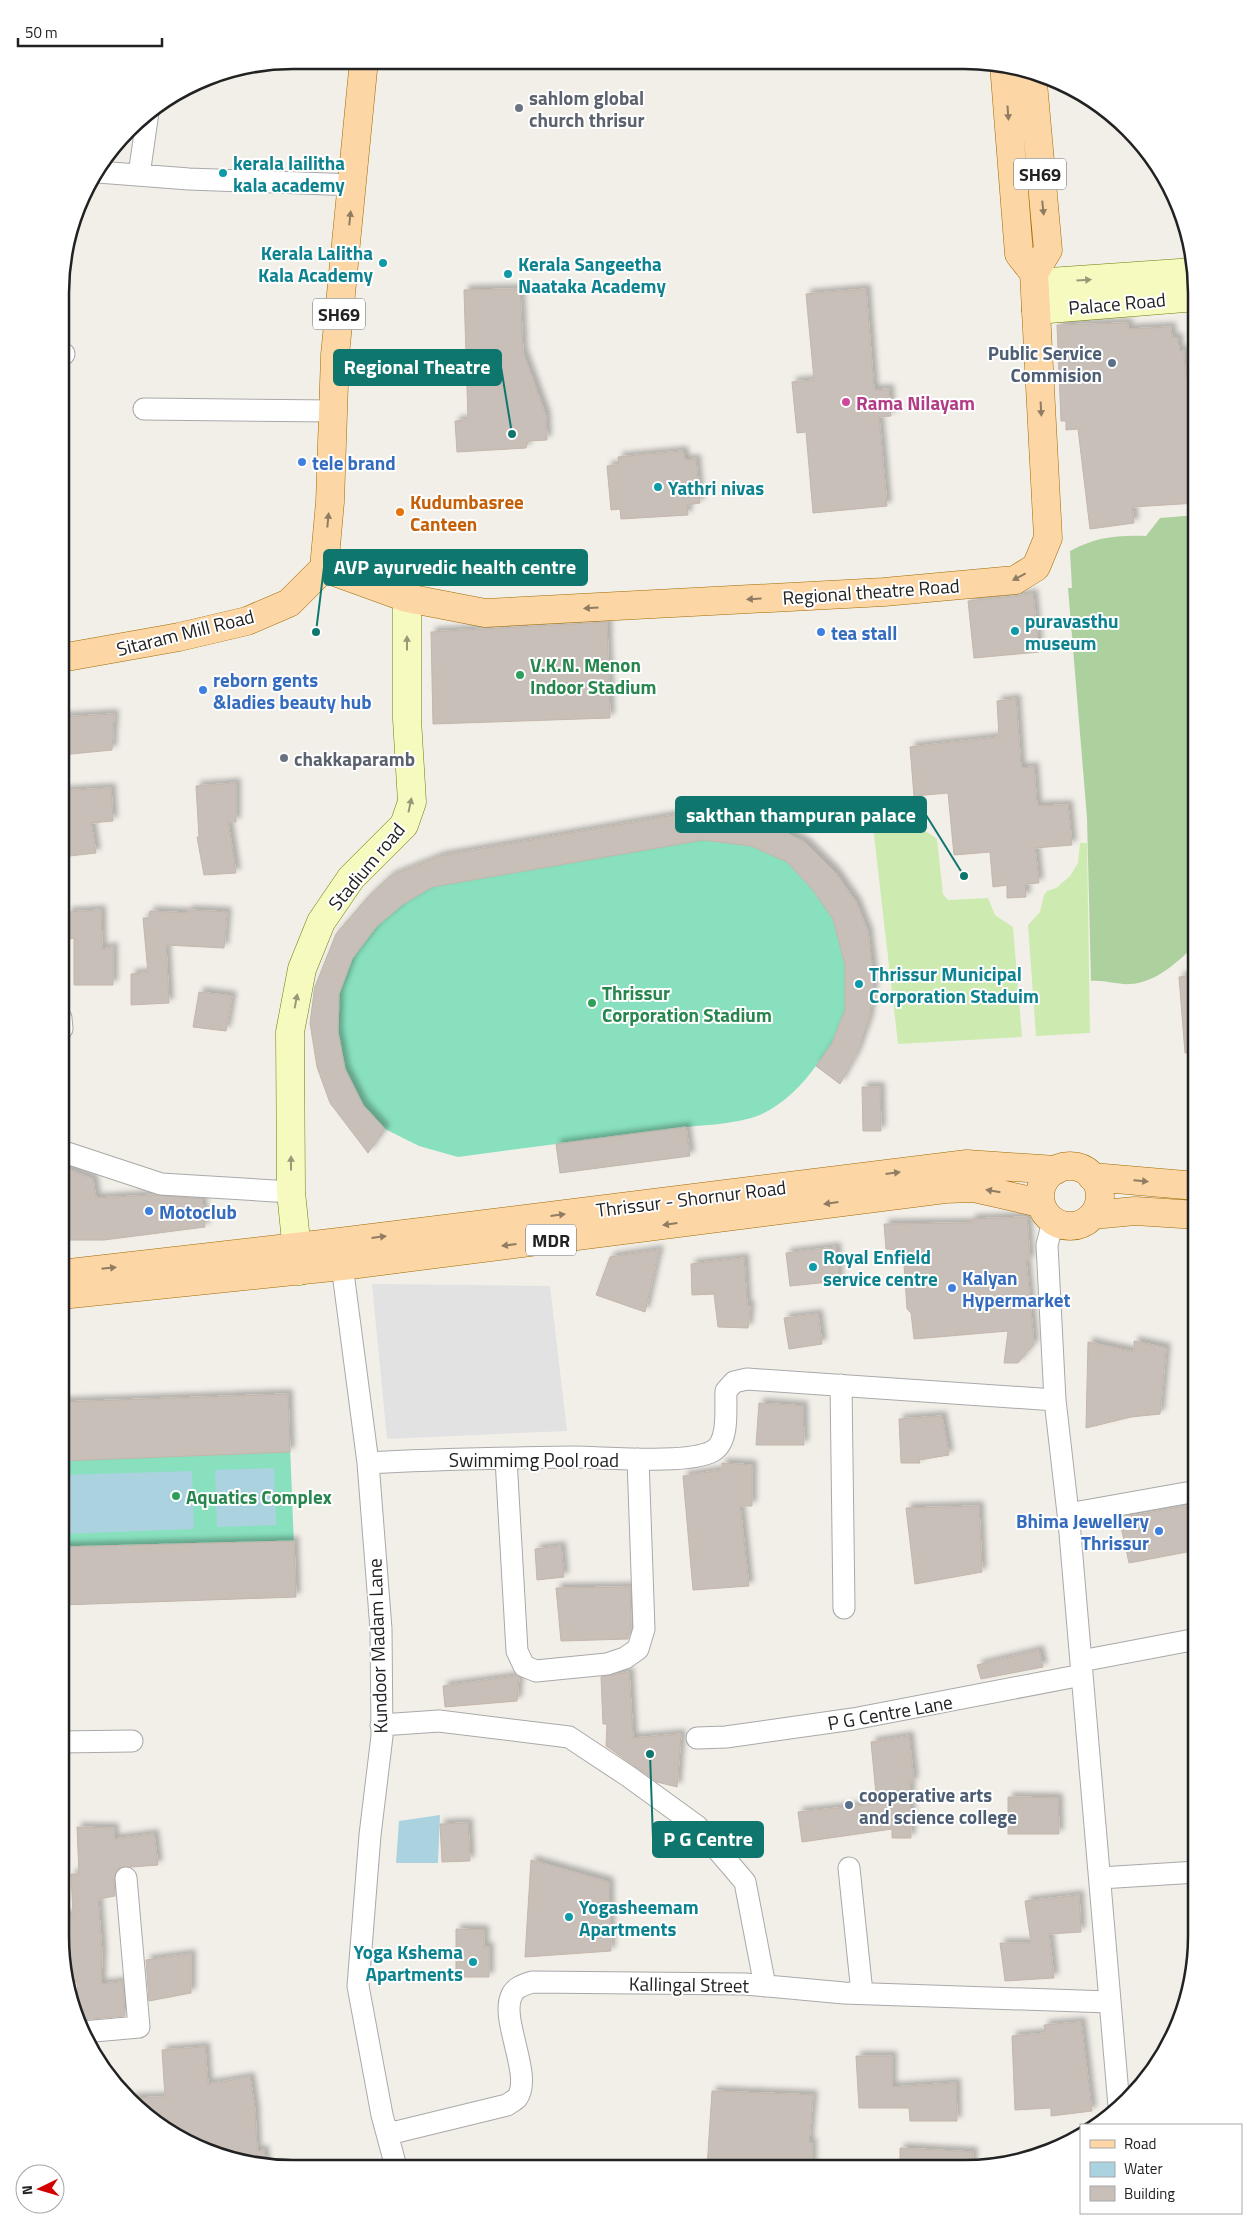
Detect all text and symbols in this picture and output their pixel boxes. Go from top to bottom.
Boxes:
scale bar [18,15,161,47]
text: 50 m [25,21,58,44]
place label: sahlom global church thrisur [529,83,645,134]
marker: sahlom global church thrisur [513,102,525,114]
one-way arrow [1004,105,1012,121]
place label: kerala lailitha kala academy [233,148,345,199]
road number: SH69 [1014,158,1066,190]
marker: kerala lailitha kala academy [217,167,229,179]
one-way arrow [1039,200,1047,216]
one-way arrow [346,210,354,226]
place label: Kerala Lalitha Kala Academy [258,238,373,289]
place label: Kerala Sangeetha Naataka Academy [518,249,666,300]
marker: Kerala Lalitha Kala Academy [377,257,389,269]
marker: Kerala Sangeetha Naataka Academy [502,268,514,280]
one-way arrow [1076,275,1092,283]
street label: Palace Road [1067,284,1167,322]
road number: SH69 [313,298,365,329]
place label: Public Service Commision [988,338,1102,389]
callout: Regional Theatre [334,350,501,385]
text: Regional Theatre [344,351,490,382]
marker: Public Service Commision [1106,357,1118,369]
place label: Rama Nilayam [856,388,975,417]
marker: Rama Nilayam [840,396,852,408]
one-way arrow [1038,401,1046,417]
place label: tele brand [312,448,396,477]
marker: tele brand [296,456,308,468]
place label: Yathri nivas [668,473,764,502]
marker: Yathri nivas [652,481,664,493]
place label: Kudumbasree Canteen [410,487,524,538]
marker: Kudumbasree Canteen [394,506,406,518]
one-way arrow [325,512,333,528]
callout: AVP ayurvedic health centre [324,550,587,585]
text: AVP ayurvedic health centre [334,551,576,582]
street label: Regional theatre Road [782,570,960,612]
one-way arrow [1012,573,1027,581]
one-way arrow [745,596,761,604]
street label: Sitaram Mill Road [113,601,257,663]
one-way arrow [583,604,599,612]
place label: puravasthu museum [1025,606,1118,657]
place label: tea stall [831,618,897,647]
marker: puravasthu museum [1009,625,1021,637]
marker: tea stall [815,626,827,638]
one-way arrow [403,635,411,651]
place label: V.K.N. Menon Indoor Stadium [530,650,656,701]
place label: reborn gents &ladies beauty hub [213,665,372,716]
marker: V.K.N. Menon Indoor Stadium [514,669,526,681]
marker: reborn gents &ladies beauty hub [197,684,209,696]
place label: chakkaparamb [294,744,415,773]
marker: chakkaparamb [278,752,290,764]
one-way arrow [406,797,414,813]
callout: sakthan thampuran palace [676,797,926,832]
text: sakthan thampuran palace [686,799,916,830]
street label: Stadium road [321,816,411,916]
place label: Thrissur Municipal Corporation Staduim [869,959,1039,1010]
place label: Thrissur Corporation Stadium [602,978,772,1029]
marker: Thrissur Municipal Corporation Staduim [853,978,865,990]
one-way arrow [292,994,300,1009]
marker: Thrissur Corporation Stadium [586,997,598,1009]
one-way arrow [287,1155,295,1171]
one-way arrow [885,1169,901,1177]
street label: Thrissur - Shornur Road [594,1172,788,1224]
one-way arrow [1133,1178,1149,1186]
one-way arrow [984,1187,1000,1195]
place label: Motoclub [159,1197,237,1226]
one-way arrow [823,1199,839,1207]
marker: Motoclub [143,1205,155,1217]
one-way arrow [550,1210,566,1218]
one-way arrow [662,1221,678,1229]
road number: MDR [526,1224,576,1256]
one-way arrow [371,1233,387,1241]
one-way arrow [501,1241,517,1249]
place label: Royal Enfield service centre [823,1242,938,1293]
marker: Royal Enfield service centre [807,1261,819,1273]
place label: Kalyan Hypermarket [962,1263,1070,1314]
one-way arrow [102,1264,118,1272]
marker: Kalyan Hypermarket [946,1282,958,1294]
street label: Swimmimg Pool road [449,1445,619,1474]
place label: Aquatics Complex [186,1482,332,1511]
marker: Aquatics Complex [170,1490,182,1502]
place label: Bhima Jewellery Thrissur [1016,1506,1149,1557]
marker: Bhima Jewellery Thrissur [1153,1525,1165,1537]
street label: Kundoor Madam Lane [359,1558,395,1734]
street label: P G Centre Lane [825,1687,955,1737]
place label: cooperative arts and science college [859,1780,1017,1831]
marker: cooperative arts and science college [843,1799,855,1811]
callout: P G Centre [653,1822,763,1857]
text: P G Centre [663,1823,753,1854]
place label: Yogasheemam Apartments [579,1892,699,1943]
marker: Yogasheemam Apartments [563,1911,575,1923]
place label: Yoga Kshema Apartments [354,1937,463,1988]
marker: Yoga Kshema Apartments [467,1956,479,1968]
street label: Kallingal Street [629,1968,750,2000]
legend [1080,2124,1242,2214]
text: Road [1124,2132,1156,2155]
text: Water [1124,2157,1163,2180]
north arrow [15,2164,65,2214]
text: Building [1124,2182,1175,2205]
text: N [16,2184,37,2196]

